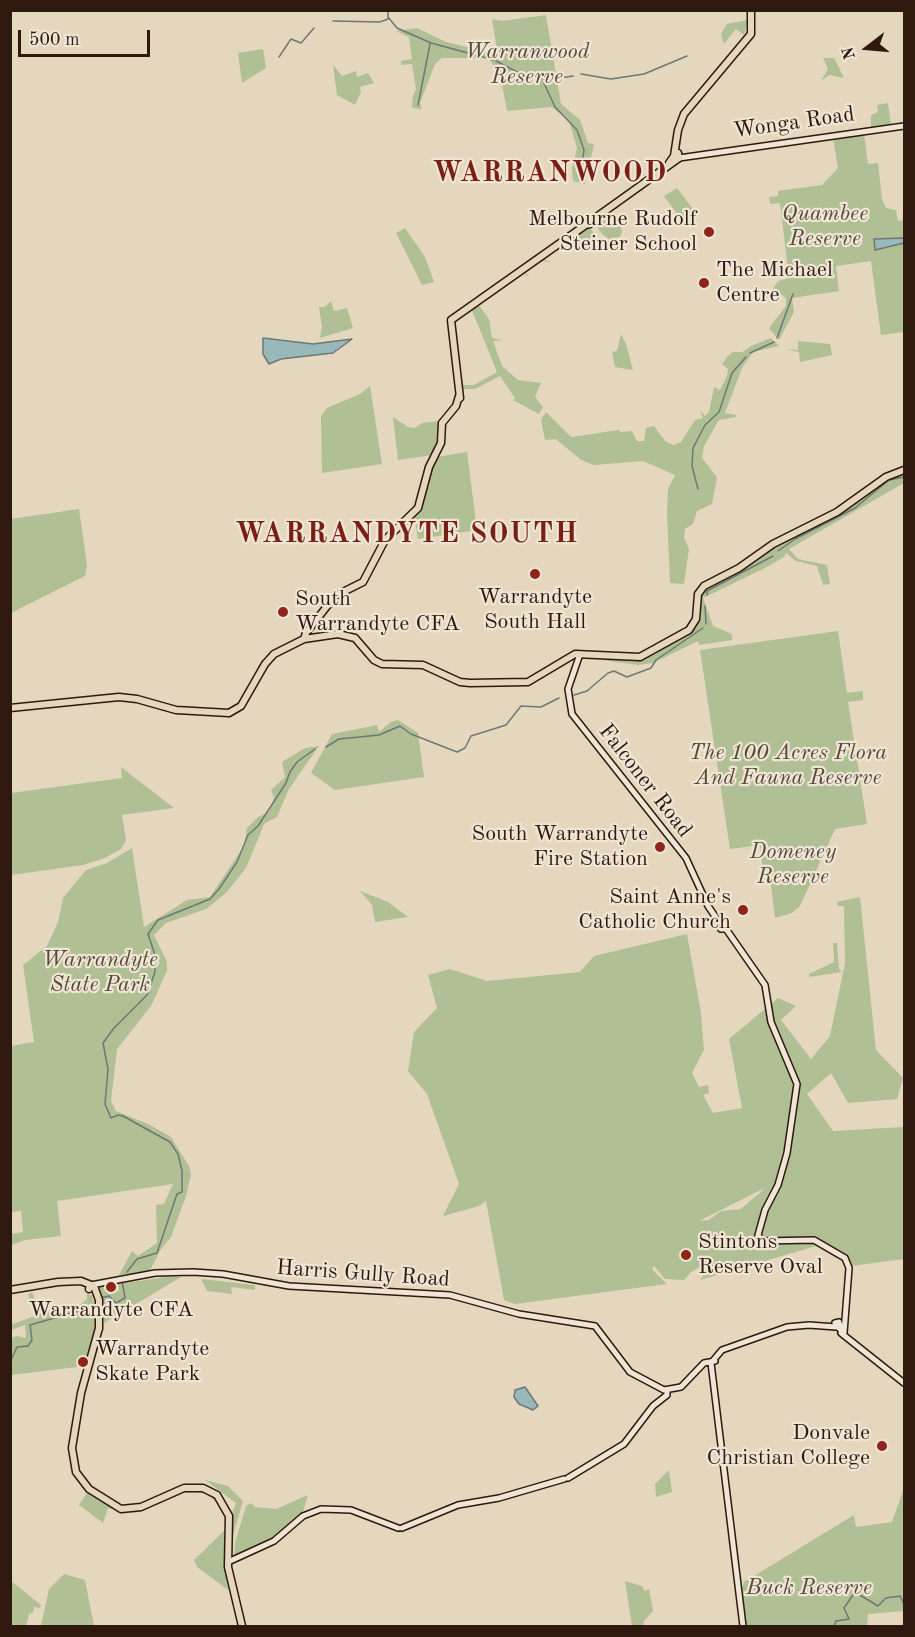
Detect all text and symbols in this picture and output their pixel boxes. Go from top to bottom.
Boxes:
scale bar [21,18,153,56]
north arrow [837,18,897,78]
text: 500 m [29,31,80,49]
park label: Warranwood Reserve [465,39,589,90]
text: N [840,45,859,61]
street label: Wonga Road [732,101,856,145]
district label: WARRANWOOD [432,157,668,191]
park label: Quambee Reserve [782,201,868,252]
place label: Melbourne Rudolf Steiner School [528,206,697,258]
marker: Melbourne Rudolf Steiner School [702,225,716,239]
place label: The Michael Centre [716,257,833,308]
marker: The Michael Centre [697,276,711,290]
district label: WARRANDYTE SOUTH [235,518,579,552]
marker: Warrandyte South Hall [528,567,542,581]
place label: Warrandyte South Hall [478,584,592,636]
place label: South Warrandyte CFA [295,586,460,638]
marker: South Warrandyte CFA [276,605,290,619]
street label: Falconer Road [592,719,698,843]
park label: The 100 Acres Flora And Fauna Reserve [689,740,887,792]
place label: South Warrandyte Fire Station [472,821,648,872]
park label: Domeney Reserve [750,839,836,890]
marker: South Warrandyte Fire Station [653,840,667,854]
place label: Saint Anne's Catholic Church [578,884,731,936]
marker: Saint Anne's Catholic Church [736,903,750,917]
park label: Warrandyte State Park [42,947,158,998]
place label: Stintons Reserve Oval [698,1229,823,1280]
marker: Stintons Reserve Oval [679,1248,693,1262]
street label: Harris Gully Road [275,1255,451,1293]
marker: Warrandyte CFA [104,1280,118,1294]
place label: Warrandyte CFA [29,1297,193,1323]
place label: Warrandyte Skate Park [95,1336,209,1388]
marker: Warrandyte Skate Park [76,1355,90,1369]
place label: Donvale Christian College [707,1420,870,1472]
marker: Donvale Christian College [875,1439,889,1453]
park label: Buck Reserve [746,1575,872,1601]

